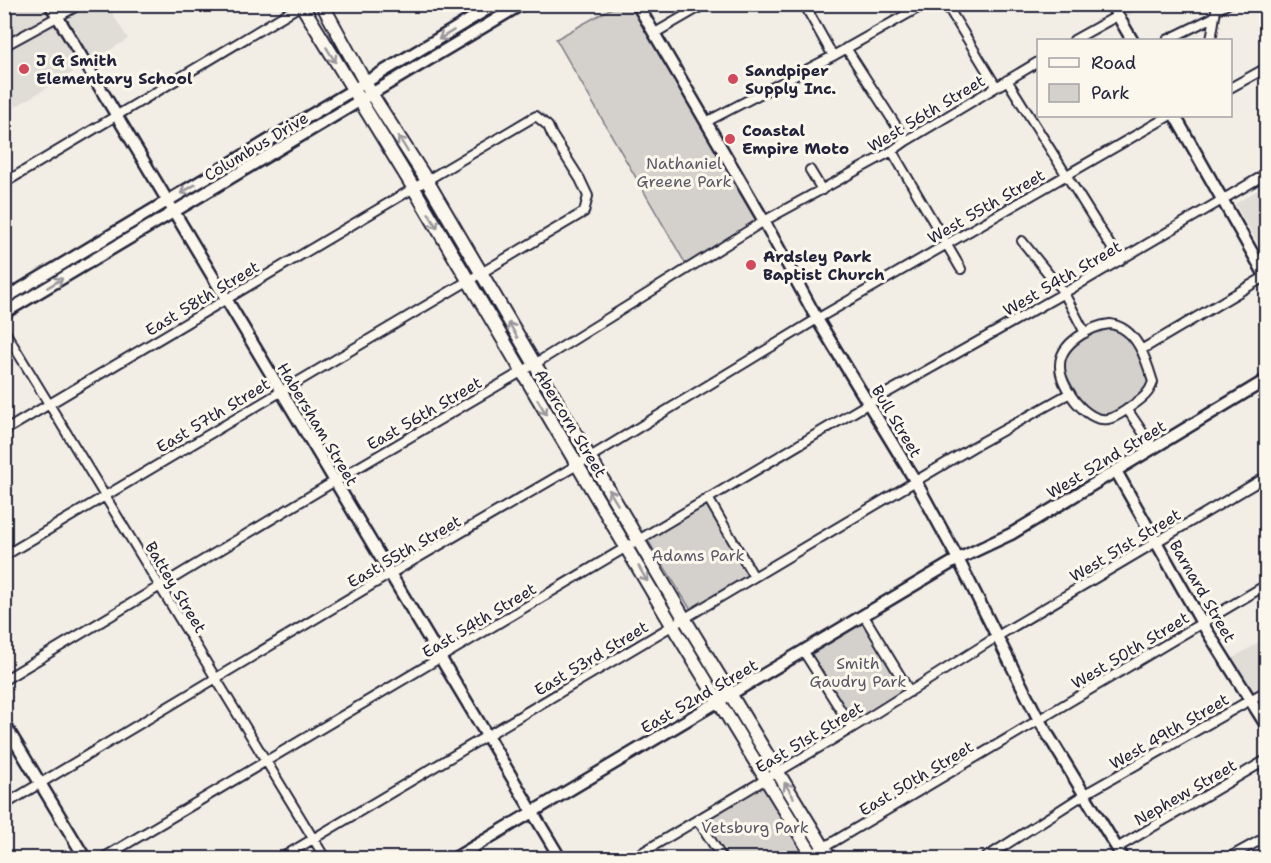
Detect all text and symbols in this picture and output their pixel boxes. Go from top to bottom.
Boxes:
one-way arrow [438,29,455,41]
legend [1037,39,1232,117]
one-way arrow [325,46,337,63]
place label: J G Smith Elementary School [36,50,193,89]
text: Road [1091,51,1136,75]
place label: Sandpiper Supply Inc. [745,60,836,99]
marker: J G Smith Elementary School [17,62,31,76]
street label: West 56th Street [864,70,989,157]
marker: Sandpiper Supply Inc. [726,72,740,86]
text: Park [1091,81,1130,105]
street label: Columbus Drive [200,107,312,186]
place label: Coastal Empire Moto [742,120,849,159]
marker: Coastal Empire Moto [723,132,737,146]
one-way arrow [397,136,409,153]
park label: Nathaniel Greene Park [636,153,732,192]
street label: West 55th Street [924,164,1049,249]
one-way arrow [180,183,197,195]
one-way arrow [427,212,439,229]
street label: West 54th Street [999,236,1125,321]
place label: Ardsley Park Baptist Church [763,246,885,285]
street label: East 58th Street [141,256,263,341]
marker: Ardsley Park Baptist Church [744,258,758,272]
one-way arrow [46,277,63,289]
one-way arrow [507,322,519,339]
street label: Habersham Street [272,359,363,490]
street label: Abercorn Street [530,365,611,481]
street label: East 56th Street [363,372,486,455]
street label: East 57th Street [153,373,274,458]
street label: Bull Street [867,381,926,461]
one-way arrow [536,398,548,415]
street label: West 52nd Street [1043,415,1170,503]
one-way arrow [606,489,618,506]
street label: West 51st Street [1066,504,1185,587]
street label: East 55th Street [344,510,465,593]
street label: Barnard Street [1165,536,1240,646]
street label: Battey Street [140,538,211,637]
park label: Adams Park [651,545,745,566]
one-way arrow [637,565,649,582]
street label: East 54th Street [418,578,540,663]
street label: West 50th Street [1068,607,1193,694]
street label: East 53rd Street [531,616,652,701]
park label: Smith Gaudry Park [809,653,907,692]
street label: East 52nd Street [637,654,762,738]
street label: West 49th Street [1106,689,1233,774]
street label: East 51st Street [752,697,867,778]
street label: East 50th Street [855,736,977,821]
street label: Nephew Street [1130,755,1240,830]
one-way arrow [783,782,795,799]
park label: Vetsburg Park [701,817,809,838]

